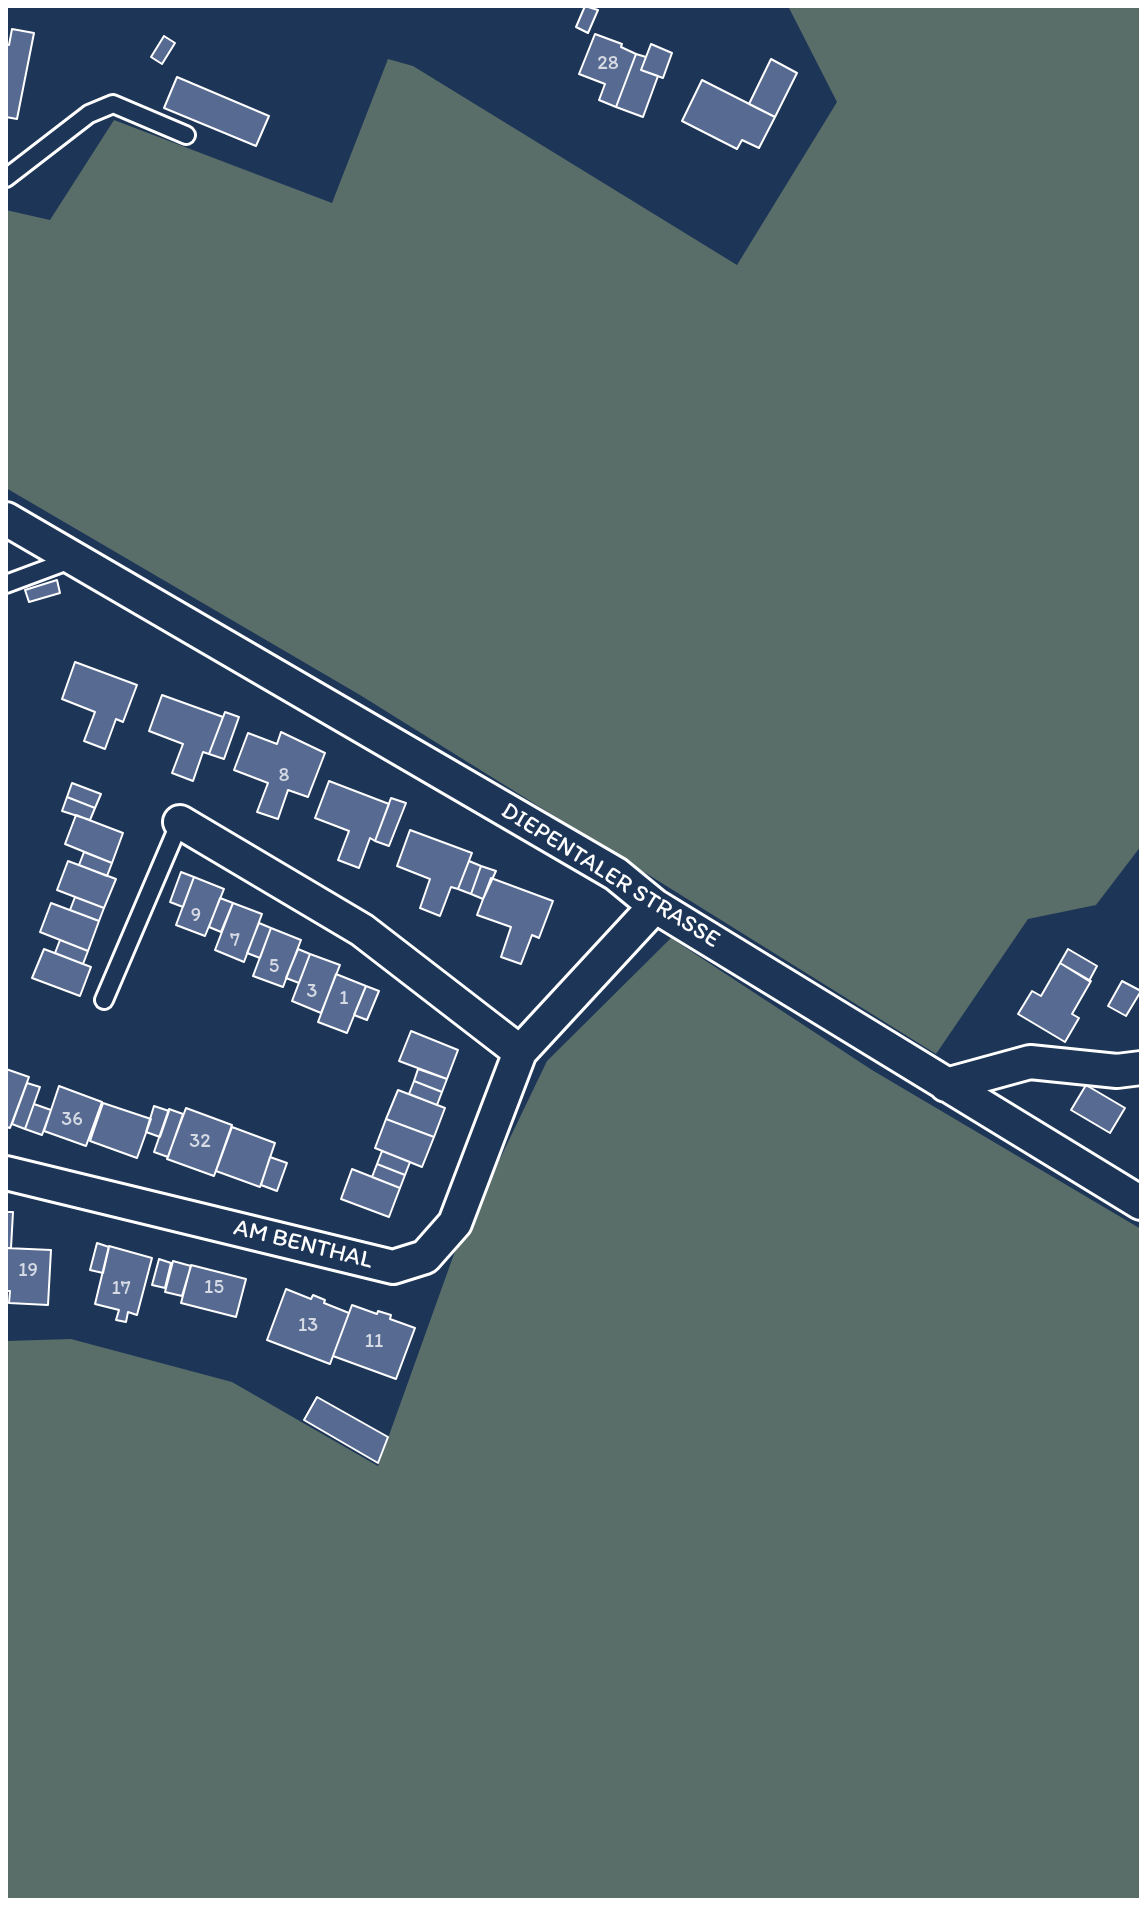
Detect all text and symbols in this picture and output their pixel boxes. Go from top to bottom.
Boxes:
house number: 28 [597,52,619,76]
house number: 8 [279,764,289,788]
street label: DIEPENTALER STRASSE [495,797,725,955]
house number: 9 [191,904,201,928]
house number: 7 [230,929,240,953]
house number: 5 [269,955,279,979]
house number: 3 [307,980,317,1004]
house number: 1 [339,987,349,1011]
house number: 36 [61,1108,83,1132]
house number: 32 [189,1130,211,1154]
street label: AM BENTHAL [231,1214,375,1276]
house number: 19 [18,1259,38,1283]
house number: 15 [204,1276,224,1300]
house number: 17 [111,1277,131,1301]
house number: 13 [298,1314,318,1338]
house number: 11 [365,1330,383,1354]

